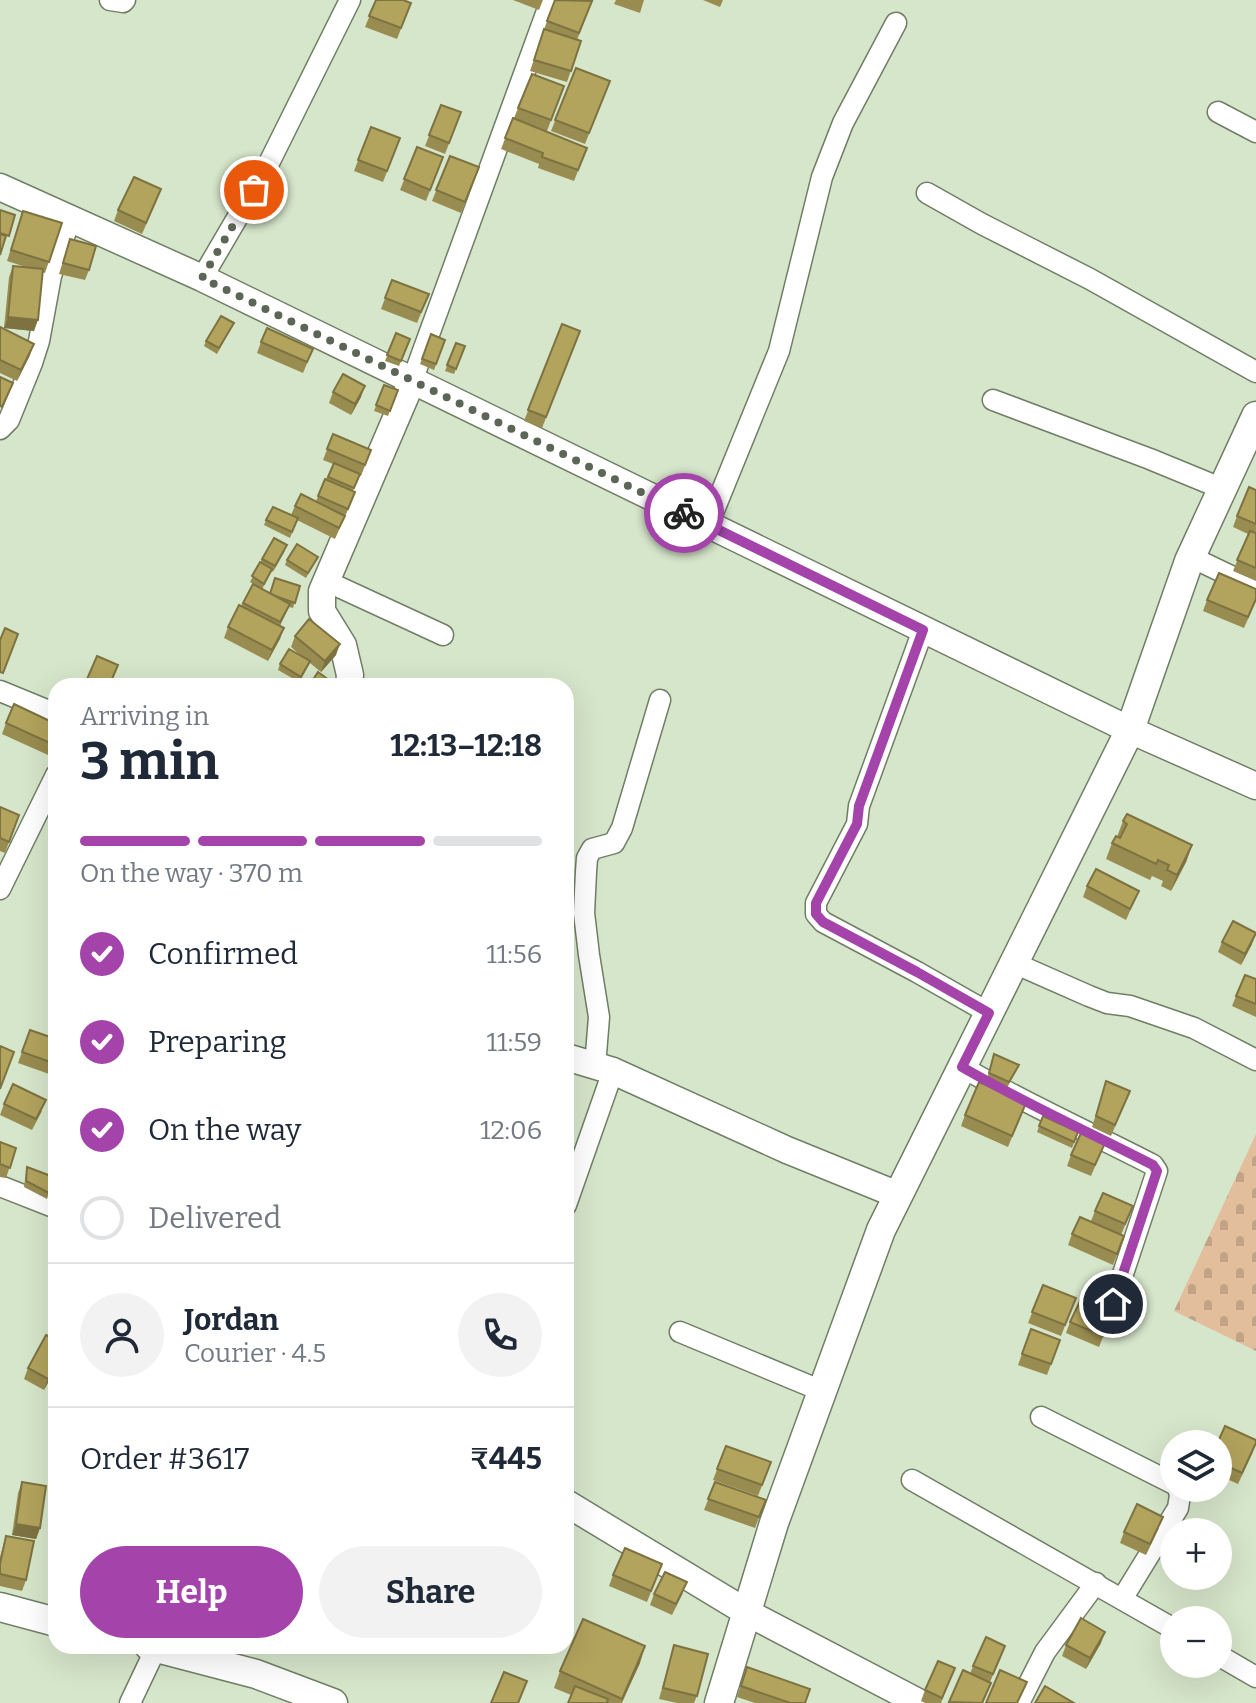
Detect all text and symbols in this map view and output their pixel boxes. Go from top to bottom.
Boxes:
pin [220,156,288,224]
icon: bag [232,168,276,212]
courier [644,473,724,553]
icon: bike [662,491,706,535]
text: Arriving in [80,701,209,732]
text: 12:13–12:18 [390,728,542,764]
text: 3 min [80,730,219,793]
text: On the way · 370 m [80,858,303,889]
icon: check [80,932,124,976]
text: Confirmed [148,936,298,972]
text: 11:56 [486,939,542,970]
icon: check [80,1020,124,1064]
text: Preparing [148,1024,286,1060]
text: 11:59 [487,1027,542,1058]
icon: check [80,1108,124,1152]
text: On the way [148,1112,301,1148]
text: 12:06 [480,1115,542,1146]
text: Delivered [148,1200,281,1236]
pin [1079,1270,1147,1338]
icon: home [1091,1282,1135,1326]
button: person [80,1293,164,1377]
button: phone [458,1293,542,1377]
text: Jordan [184,1302,279,1338]
text: Courier · 4.5 [184,1338,326,1369]
map controls [1160,1430,1232,1678]
button: layers [1160,1430,1232,1502]
text: Order #3617 [80,1441,249,1477]
text: ₹445 [470,1441,542,1477]
button: + [1160,1518,1232,1590]
button: Help [80,1546,303,1638]
button: Share [319,1546,542,1638]
button: − [1160,1606,1232,1678]

